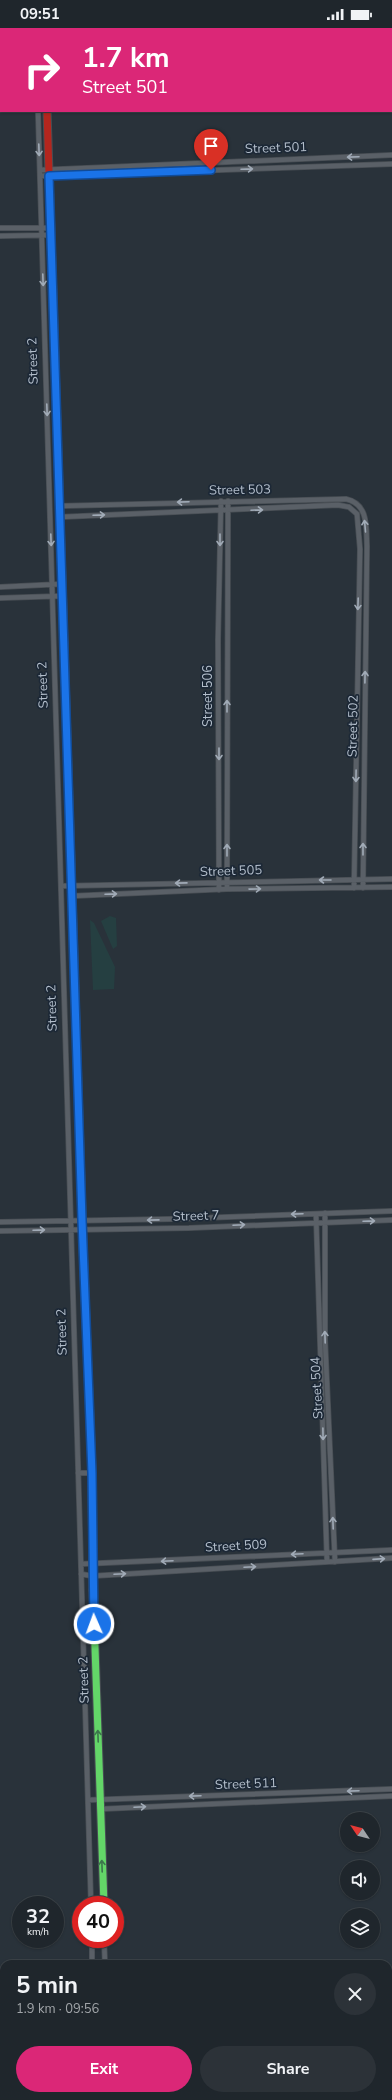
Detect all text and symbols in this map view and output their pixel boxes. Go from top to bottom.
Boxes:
text: 09:51 [20,4,60,24]
text: 1.7 km [82,39,170,77]
icon: right [16,44,68,96]
text: Street 501 [82,75,168,99]
pin [194,129,228,170]
icon: arrive [200,135,222,157]
street label: Street 501 [245,138,307,158]
one-way arrow [36,143,43,156]
one-way arrow [347,153,360,161]
one-way arrow [240,165,253,172]
one-way arrow [39,273,47,286]
street label: Street 2 [23,337,43,385]
one-way arrow [43,403,51,416]
street label: Street 503 [209,480,271,500]
one-way arrow [177,499,190,506]
one-way arrow [250,506,263,513]
one-way arrow [92,512,105,519]
one-way arrow [362,520,369,533]
one-way arrow [47,533,54,546]
one-way arrow [216,533,223,546]
one-way arrow [354,597,362,610]
street label: Street 2 [33,661,53,709]
street label: Street 506 [199,665,217,727]
one-way arrow [361,671,369,684]
street label: Street 502 [343,695,363,757]
one-way arrow [223,700,231,713]
one-way arrow [215,747,223,760]
one-way arrow [352,769,360,782]
one-way arrow [359,843,367,856]
one-way arrow [223,844,231,857]
street label: Street 505 [200,861,263,881]
one-way arrow [319,876,332,884]
one-way arrow [175,879,188,887]
one-way arrow [248,885,261,893]
one-way arrow [104,890,117,898]
street label: Street 2 [42,984,62,1032]
street label: Street 7 [172,1206,220,1226]
one-way arrow [291,1211,304,1218]
one-way arrow [147,1216,160,1223]
one-way arrow [362,1217,375,1225]
one-way arrow [232,1221,245,1229]
one-way arrow [32,1226,45,1234]
street label: Street 2 [52,1308,72,1356]
one-way arrow [322,1331,329,1344]
street label: Street 504 [306,1356,328,1420]
one-way arrow [320,1427,327,1440]
one-way arrow [330,1517,337,1530]
street label: Street 509 [204,1535,268,1557]
one-way arrow [291,1550,304,1558]
one-way arrow [372,1555,385,1562]
one-way arrow [161,1557,174,1564]
one-way arrow [243,1563,256,1570]
one-way arrow [113,1570,126,1578]
position arrow [73,1603,115,1645]
street label: Street 2 [74,1656,94,1704]
one-way arrow [94,1730,102,1743]
street label: Street 511 [215,1774,277,1794]
one-way arrow [347,1787,360,1794]
one-way arrow [189,1793,202,1800]
one-way arrow [133,1803,146,1810]
north arrow [340,1812,380,1852]
map controls [340,1812,380,1948]
one-way arrow [99,1860,106,1873]
button: sound [340,1860,380,1900]
speed limit sign: 40 [72,1896,124,1948]
text: 32 [26,1903,50,1930]
button: layers [340,1908,380,1948]
text: km/h [27,1925,49,1939]
text: 5 min [16,1969,78,2001]
button: close [334,1973,376,2015]
text: 1.9 km · 09:56 [16,2000,99,2018]
button: Exit [16,2046,192,2092]
button: Share [200,2046,376,2092]

